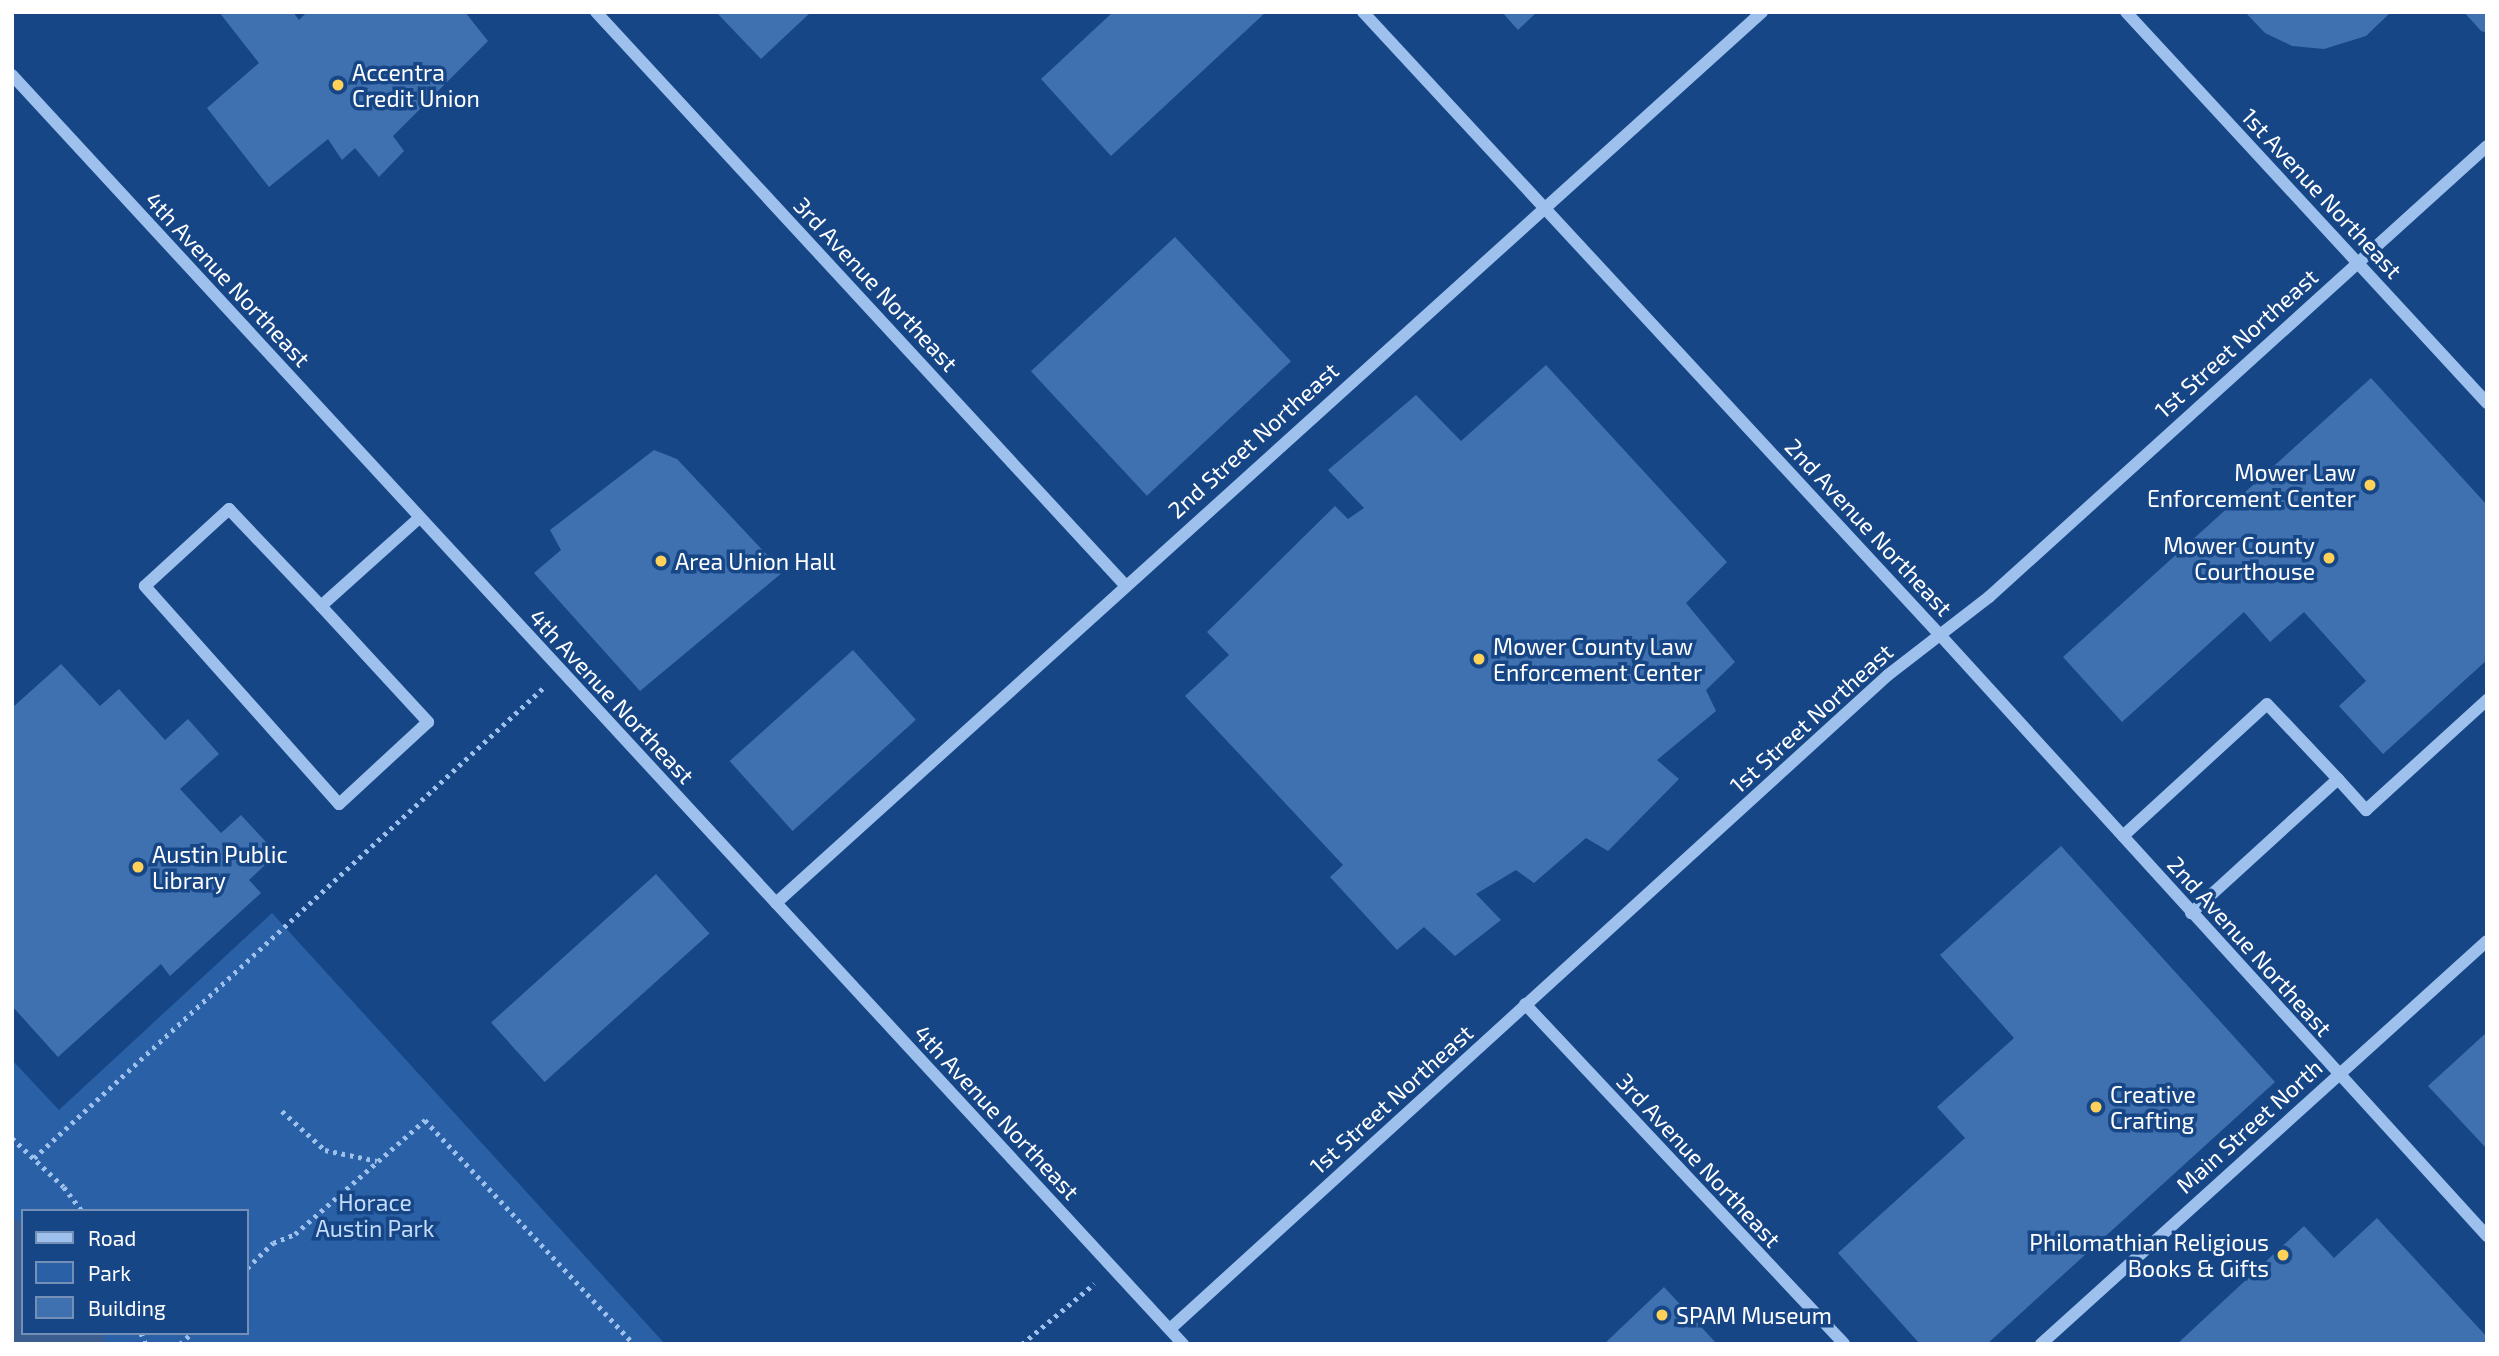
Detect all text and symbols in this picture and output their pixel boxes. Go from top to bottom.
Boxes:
place label: Accentra Credit Union [352,58,480,112]
marker: Accentra Credit Union [330,77,346,93]
street label: 1st Avenue Northeast [2236,102,2408,284]
street label: 4th Avenue Northeast [140,186,316,372]
street label: 3rd Avenue Northeast [788,191,964,377]
street label: 1st Street Northeast [2149,263,2323,423]
street label: 2nd Street Northeast [1162,356,1344,524]
street label: 2nd Avenue Northeast [1780,432,1958,622]
place label: Mower Law Enforcement Center [2147,458,2356,512]
marker: Mower Law Enforcement Center [2362,477,2378,493]
place label: Mower County Courthouse [2163,531,2315,585]
place label: Area Union Hall [675,547,836,575]
marker: Mower County Courthouse [2321,550,2337,566]
marker: Area Union Hall [653,553,669,569]
street label: 4th Avenue Northeast [524,603,700,789]
place label: Mower County Law Enforcement Center [1493,632,1702,686]
street label: 1st Street Northeast [1724,638,1898,798]
marker: Mower County Law Enforcement Center [1471,651,1487,667]
place label: Austin Public Library [152,840,288,894]
street label: 2nd Avenue Northeast [2162,850,2338,1042]
marker: Austin Public Library [130,859,146,875]
street label: 4th Avenue Northeast [909,1019,1085,1205]
street label: 1st Street Northeast [1304,1019,1478,1179]
street label: Main Street North [2170,1053,2328,1199]
street label: 3rd Avenue Northeast [1611,1067,1787,1253]
place label: Creative Crafting [2110,1080,2196,1134]
marker: Creative Crafting [2088,1099,2104,1115]
park label: Horace Austin Park [315,1188,435,1242]
legend [21,1209,248,1335]
text: Road [88,1225,136,1250]
place label: Philomathian Religious Books & Gifts [2029,1228,2269,1282]
marker: Philomathian Religious Books & Gifts [2275,1247,2291,1263]
text: Park [88,1260,131,1285]
text: Building [88,1295,166,1320]
place label: SPAM Museum [1676,1301,1832,1329]
marker: SPAM Museum [1654,1307,1670,1323]

